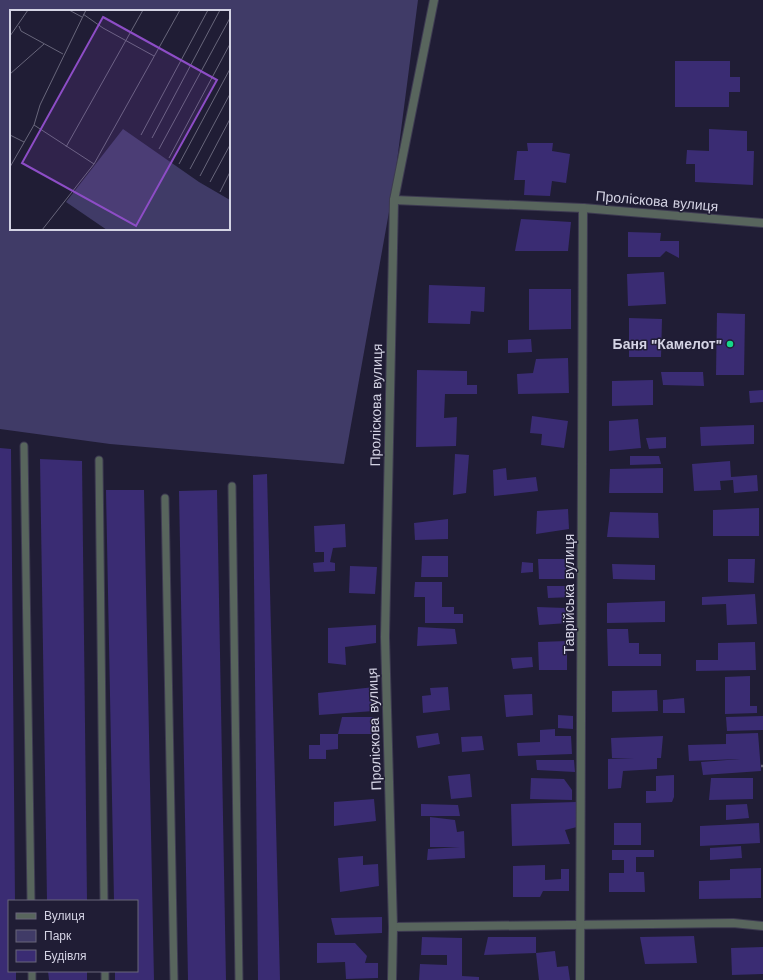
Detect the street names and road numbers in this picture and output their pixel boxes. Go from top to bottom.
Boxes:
street label: Проліскова вулиця [595,188,719,214]
street label: Проліскова вулиця [367,343,385,467]
street label: Таврійська вулиця [561,534,577,654]
street label: Проліскова вулиця [364,667,384,791]

